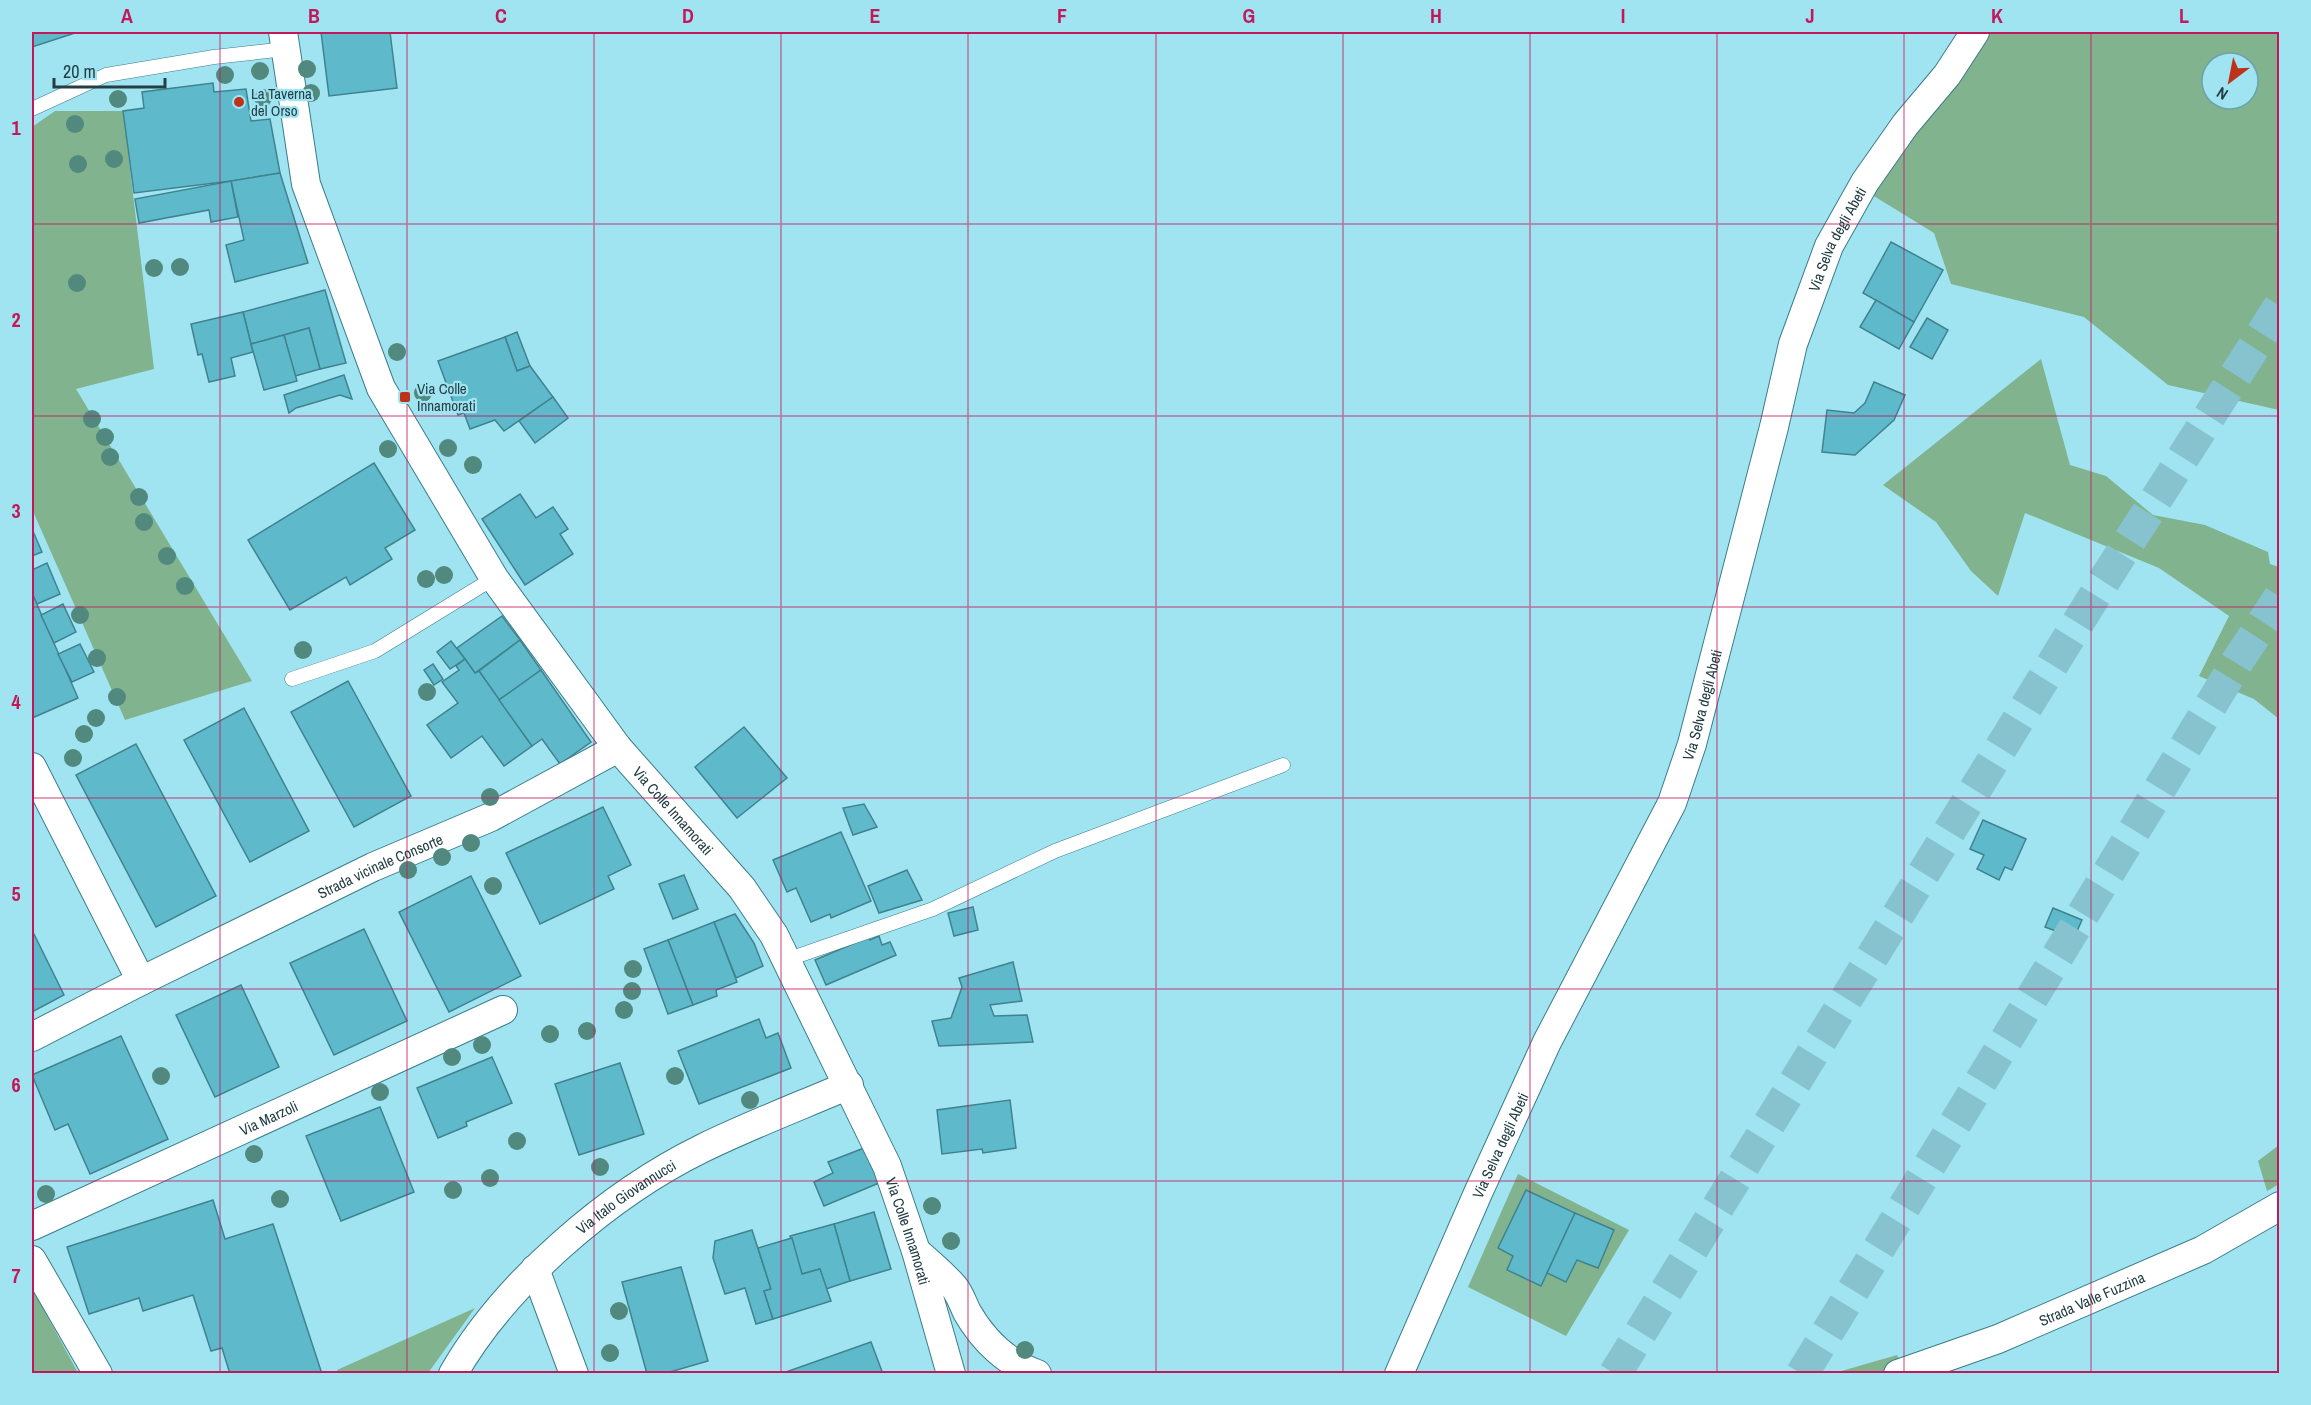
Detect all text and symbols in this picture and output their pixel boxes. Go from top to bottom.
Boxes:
text: A [121,2,133,29]
text: B [308,2,320,29]
text: C [495,2,507,29]
text: D [682,2,694,29]
text: E [870,2,881,29]
text: F [1057,2,1067,29]
text: G [1243,2,1255,29]
text: H [1430,2,1442,29]
text: I [1621,2,1625,29]
text: J [1805,2,1815,29]
text: K [1991,2,2003,29]
text: L [2179,2,2189,29]
scale bar [54,51,165,89]
north arrow [2200,51,2260,111]
text: 20 m [63,59,96,84]
text: N [2212,82,2232,106]
place label: La Taverna del Orso [251,83,312,121]
marker: La Taverna del Orso [232,95,246,109]
text: 1 [11,114,21,141]
street label: Via Selva degli Abeti [1803,183,1871,294]
text: 2 [11,306,21,333]
place label: Via Colle Innamorati [417,378,476,416]
marker: Via Colle Innamorati [398,390,412,404]
text: 3 [11,497,21,524]
street label: Via Selva degli Abeti [1677,647,1727,763]
text: 4 [11,688,21,715]
street label: Via Colle Innamorati [628,762,718,859]
street label: Strada vicinale Consorte [314,828,446,903]
text: 5 [11,880,21,907]
text: 6 [11,1071,21,1098]
street label: Via Selva degli Abeti [1467,1089,1533,1201]
street label: Via Marzoli [236,1095,301,1140]
street label: Via Italo Giovannucci [571,1154,679,1239]
street label: Via Colle Innamorati [881,1174,936,1287]
text: 7 [11,1262,21,1289]
street label: Strada Valle Fuzzina [2035,1266,2148,1331]

